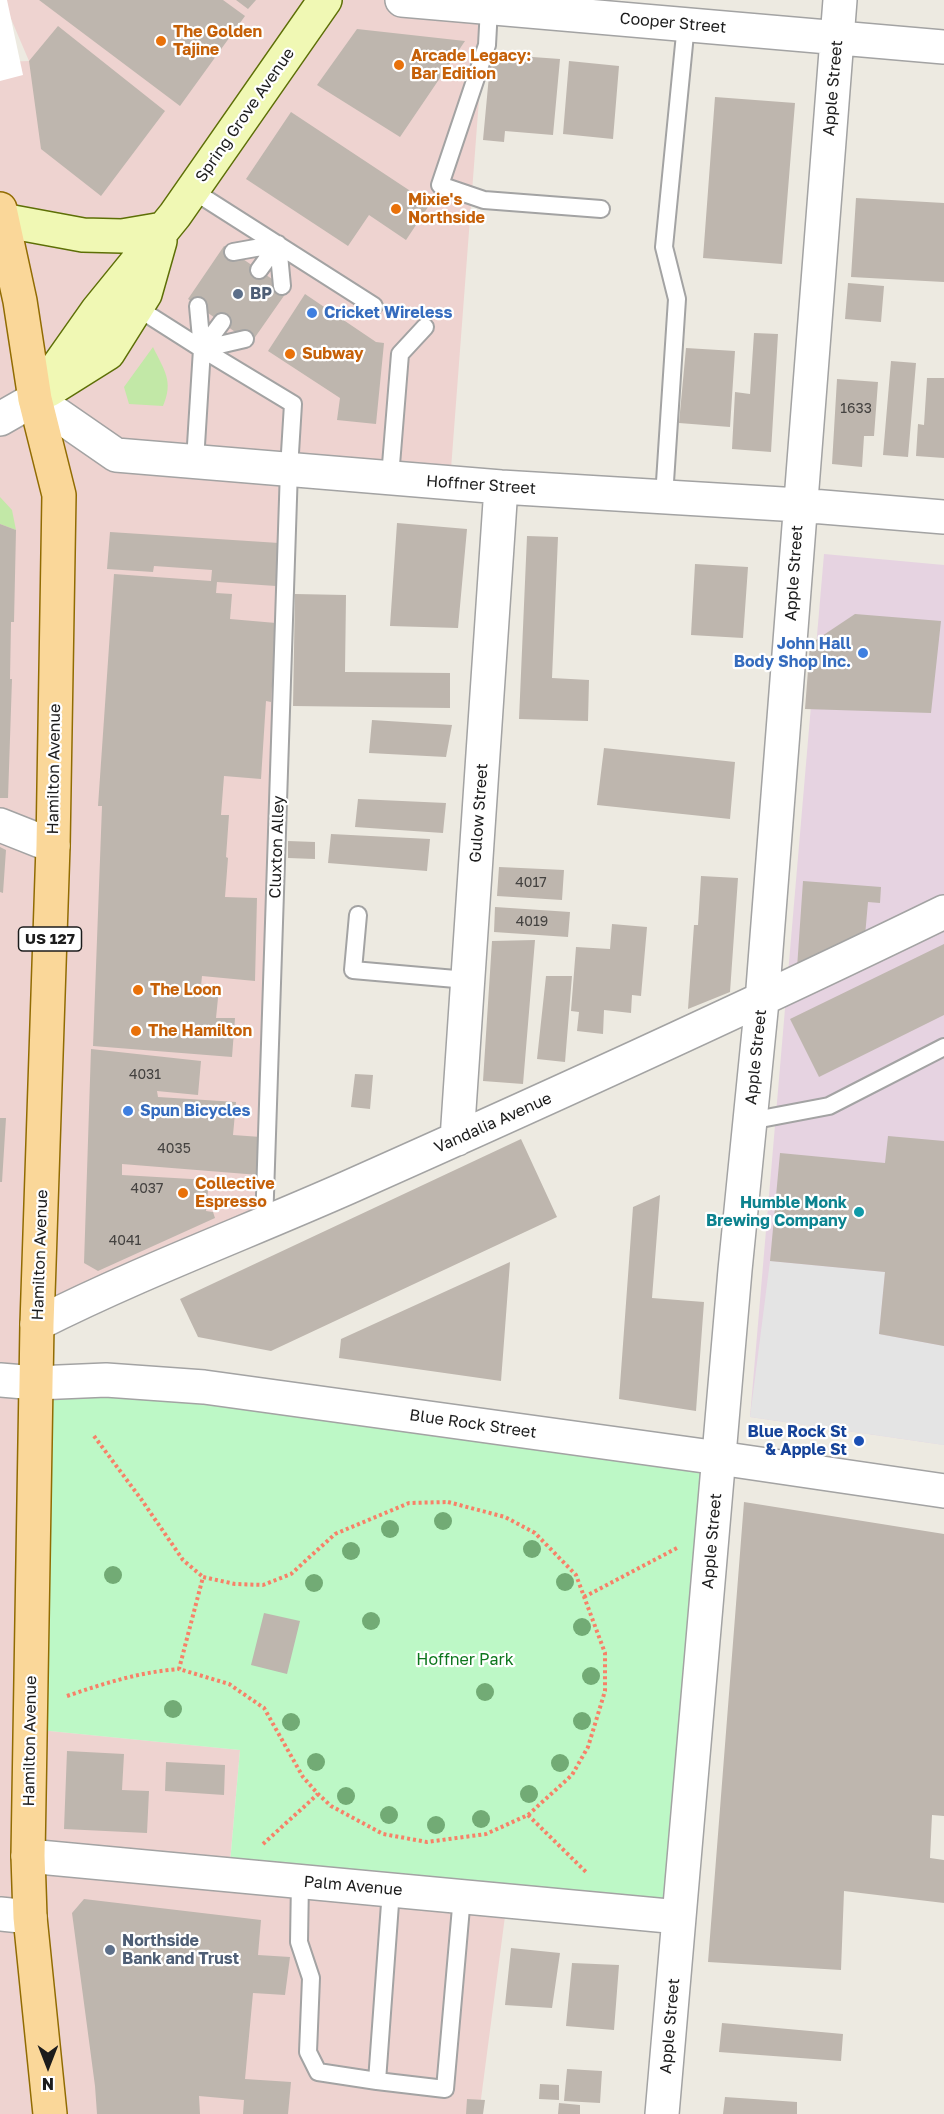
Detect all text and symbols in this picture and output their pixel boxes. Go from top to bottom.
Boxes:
street label: Cooper Street [619,9,727,37]
place label: The Golden Tajine [173,22,262,60]
marker: The Golden Tajine [154,34,168,48]
street label: Apple Street [819,39,847,137]
street label: Spring Grove Avenue [191,44,299,186]
place label: Arcade Legacy: Bar Edition [411,46,531,84]
marker: Arcade Legacy: Bar Edition [392,58,406,72]
place label: Mixie's Northside [408,190,485,228]
marker: Mixie's Northside [389,202,403,216]
place label: BP [250,284,272,304]
marker: BP [231,287,245,301]
place label: Cricket Wireless [324,303,452,323]
marker: Cricket Wireless [305,306,319,320]
place label: Subway [302,344,364,364]
marker: Subway [283,347,297,361]
house number: 1633 [840,401,872,417]
street label: Hoffner Street [425,472,537,498]
street label: Apple Street [781,524,807,622]
place label: John Hall Body Shop Inc. [734,634,851,672]
marker: John Hall Body Shop Inc. [856,646,870,660]
street label: Hamilton Avenue [43,703,65,835]
street label: Gulow Street [466,763,492,863]
street label: Cluxton Alley [266,795,288,899]
house number: 4017 [515,875,547,891]
house number: 4019 [516,914,548,930]
road number: US 127 [19,927,82,951]
place label: The Loon [150,980,222,1000]
marker: The Loon [131,983,145,997]
street label: Apple Street [741,1008,771,1106]
place label: The Hamilton [148,1021,252,1041]
marker: The Hamilton [129,1024,143,1038]
house number: 4031 [129,1067,161,1083]
street label: Vandalia Avenue [431,1089,555,1157]
place label: Spun Bicycles [140,1101,251,1121]
marker: Spun Bicycles [121,1104,135,1118]
house number: 4035 [157,1141,191,1157]
place label: Collective Espresso [195,1174,275,1212]
house number: 4037 [131,1181,163,1197]
marker: Collective Espresso [176,1186,190,1200]
street label: Hamilton Avenue [28,1189,52,1321]
place label: Humble Monk Brewing Company [706,1193,847,1231]
marker: Humble Monk Brewing Company [852,1205,866,1219]
house number: 4041 [109,1233,141,1249]
street label: Blue Rock Street [408,1406,538,1442]
place label: Blue Rock St & Apple St [747,1422,847,1460]
marker: Blue Rock St & Apple St [852,1434,866,1448]
street label: Apple Street [698,1492,726,1590]
park label: Hoffner Park [416,1650,514,1670]
street label: Hamilton Avenue [19,1675,41,1807]
street label: Palm Avenue [303,1872,403,1900]
place label: Northside Bank and Trust [122,1931,239,1969]
marker: Northside Bank and Trust [103,1943,117,1957]
street label: Apple Street [656,1977,684,2075]
north arrow [18,2036,78,2096]
text: N [42,2074,54,2094]

